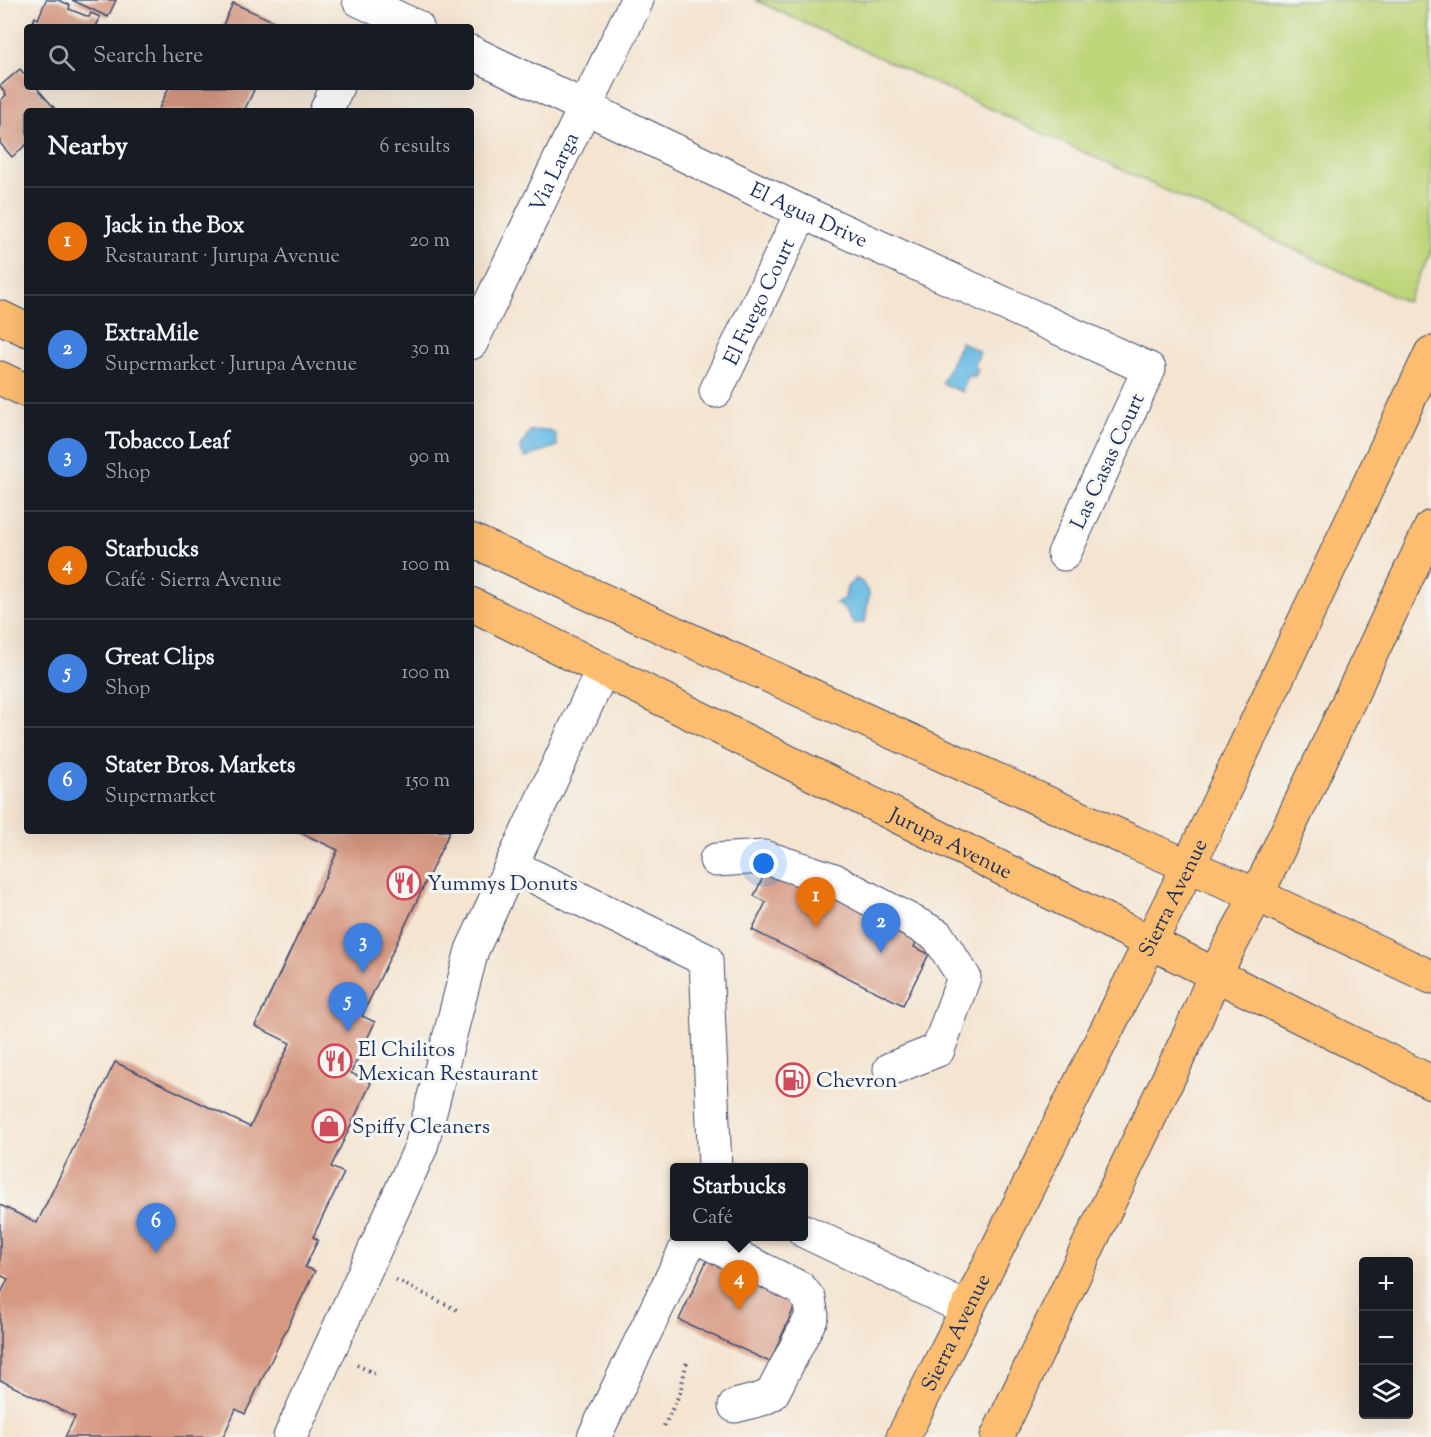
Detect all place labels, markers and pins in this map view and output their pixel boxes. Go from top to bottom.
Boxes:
restaurant icon: Yummys Donuts [386,865,422,901]
place label: Yummys Donuts [427,870,578,900]
pin: 1 [796,878,836,927]
pin: 2 [862,904,900,953]
pin: 3 [344,924,382,973]
pin: 5 [328,982,368,1032]
place label: El Chilitos Mexican Restaurant [358,1036,538,1090]
restaurant icon: El Chilitos Mexican Restaurant [317,1043,353,1079]
fuel station icon: Chevron [775,1062,811,1098]
place label: Chevron [816,1067,897,1097]
shop icon: Spiffy Cleaners [311,1108,347,1144]
place label: Spiffy Cleaners [352,1113,490,1143]
pin: 6 [136,1204,176,1253]
pin: 4 [720,1260,758,1310]

